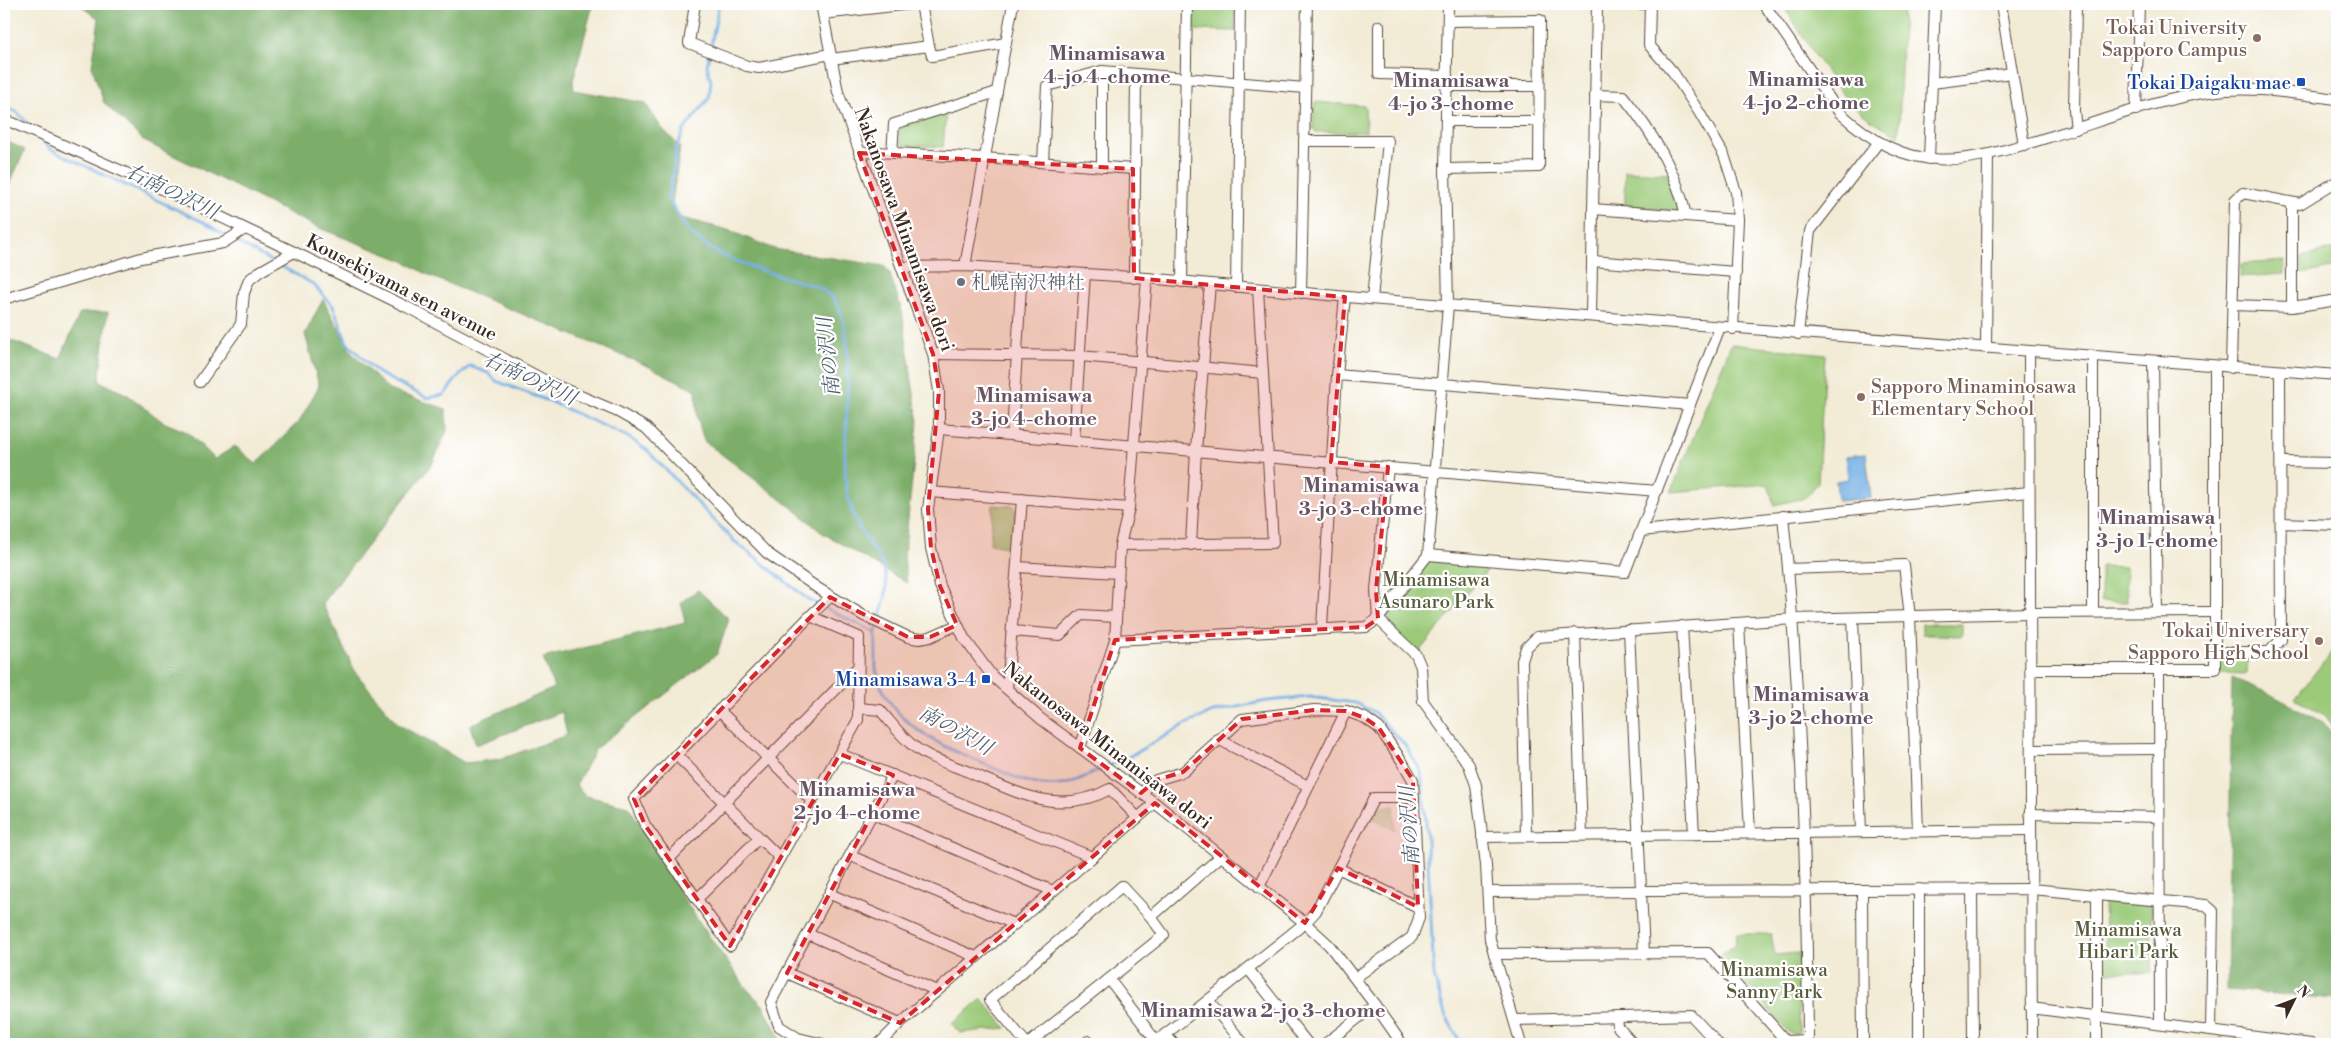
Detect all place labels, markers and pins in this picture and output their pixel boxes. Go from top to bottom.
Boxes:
place label: Tokai University Sapporo Campus [2102,16,2248,62]
marker: Tokai University Sapporo Campus [2251,32,2263,44]
place label: Tokai Daigaku mae [2127,71,2291,95]
marker: Tokai Daigaku mae [2295,76,2307,88]
place label: 札幌南沢神社 [971,271,1085,295]
marker: 札幌南沢神社 [955,276,967,288]
place label: Sapporo Minaminosawa Elementary School [1871,375,2077,421]
marker: Sapporo Minaminosawa Elementary School [1855,391,1867,403]
place label: Tokai Universary Sapporo High School [2128,619,2310,665]
marker: Tokai Universary Sapporo High School [2313,635,2325,647]
place label: Minamisawa 3-4 [835,668,976,692]
marker: Minamisawa 3-4 [980,673,992,685]

